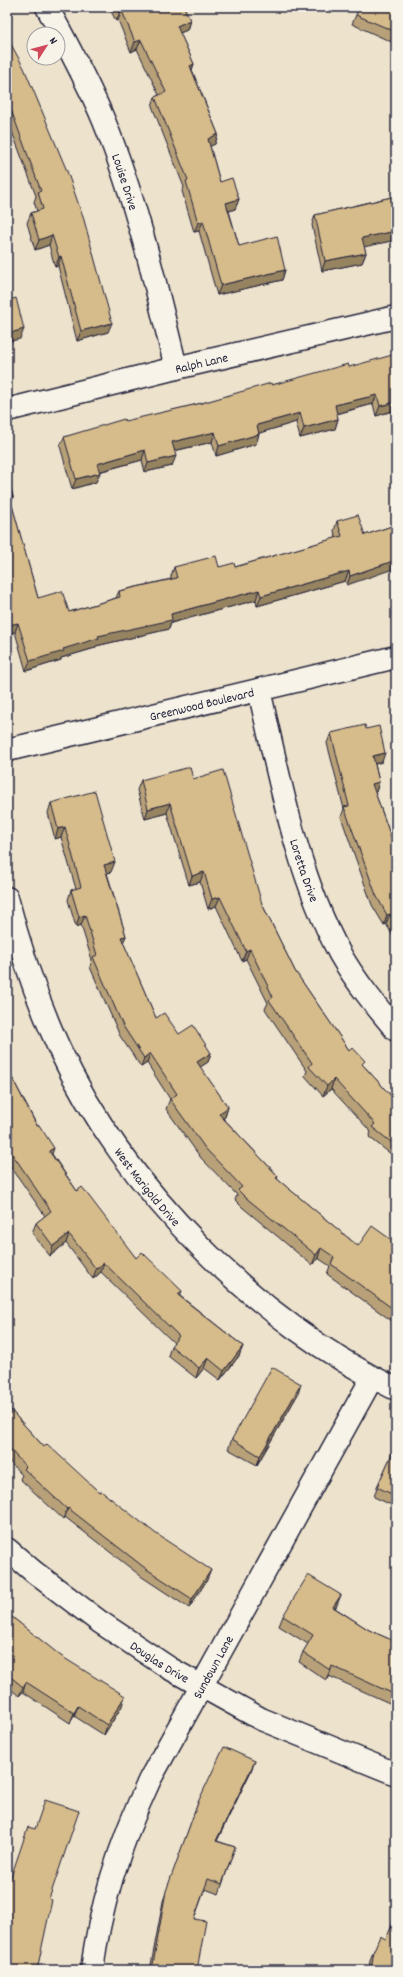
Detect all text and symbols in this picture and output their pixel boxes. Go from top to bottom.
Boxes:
north arrow [26,26,66,66]
text: N [44,34,61,49]
street label: Louise Drive [105,152,142,213]
street label: Ralph Lane [173,349,230,380]
street label: Greenwood Boulevard [148,684,256,728]
street label: Loretta Drive [283,837,322,906]
street label: West Marigold Drive [108,1145,184,1232]
street label: Sundown Lane [189,1632,240,1703]
street label: Douglas Drive [125,1637,192,1689]

